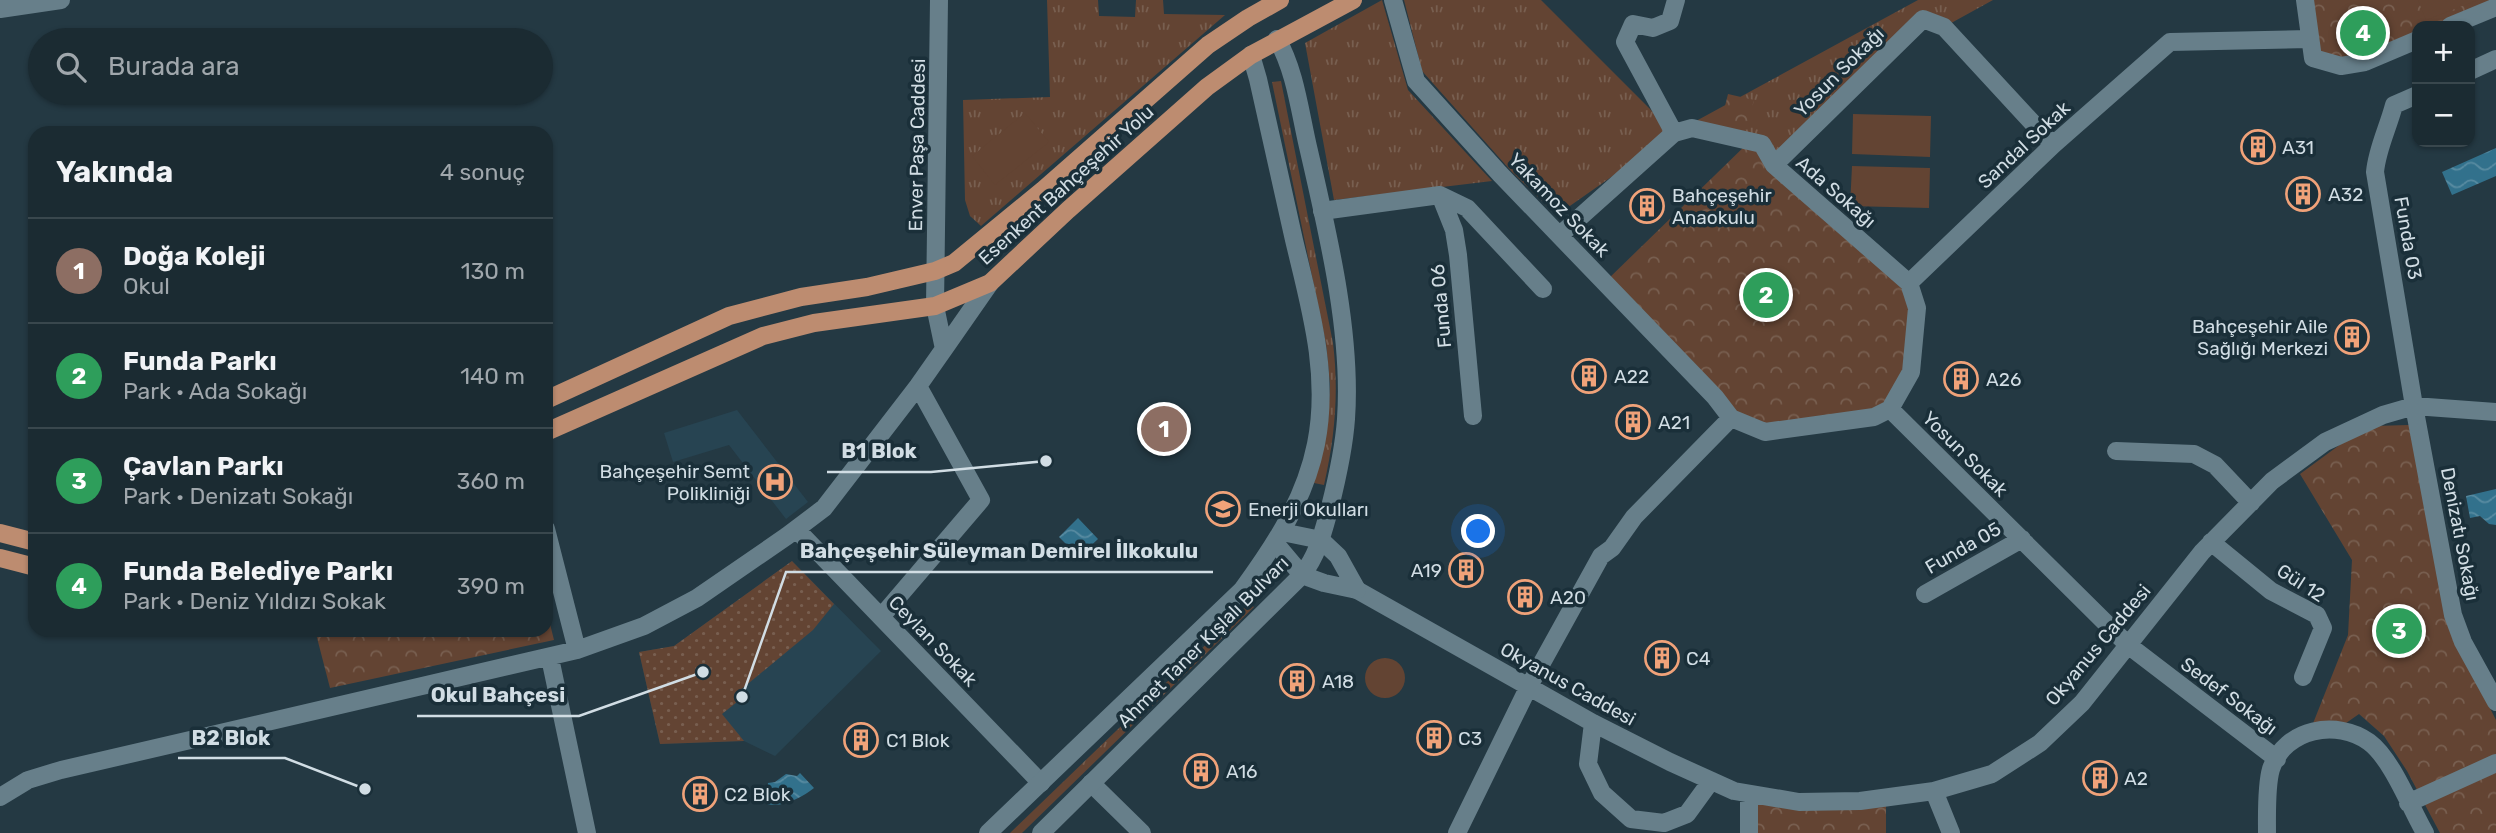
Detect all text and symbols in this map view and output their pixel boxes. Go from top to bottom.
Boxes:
pin: 4 [2340,7,2386,59]
map controls [2412,21,2475,147]
button: + [2412,21,2475,84]
street label: Yosun Sokağı [1789,22,1889,122]
search box [28,28,553,105]
icon: search [52,48,90,86]
text: Burada ara [108,51,240,82]
street label: Enver Paşa Caddesi [904,58,930,232]
button: − [2412,84,2475,147]
street label: Sandal Sokak [1973,96,2075,193]
street label: Esenkent Bahçeşehir Yolu [974,100,1158,270]
building icon: A31 [2239,128,2277,166]
place label: A31 [2282,136,2314,159]
street label: Yakamoz Sokak [1504,148,1615,262]
street label: Ada Sokağı [1792,151,1880,233]
text: Yakında [56,154,173,190]
text: 4 sonuç [440,158,525,186]
building icon: A32 [2284,175,2322,213]
place label: A32 [2328,183,2363,206]
place label: Bahçeşehir Anaokulu [1672,184,1772,229]
building icon: Bahçeşehir Anaokulu [1628,187,1666,225]
street label: Funda 03 [2389,195,2427,281]
text: Doğa Koleji [123,241,265,272]
text: 1 [73,257,85,285]
text: 130 m [461,257,525,285]
street label: Funda 06 [1426,263,1456,349]
pin: 2 [1743,269,1789,321]
text: Okul [123,272,170,300]
place label: Bahçeşehir Aile Sağlığı Merkezi [2192,315,2328,360]
building icon: Bahçeşehir Aile Sağlığı Merkezi [2333,318,2371,356]
text: Funda Parkı [123,346,277,377]
building icon: A22 [1570,357,1608,395]
building icon: A26 [1942,360,1980,398]
text: 2 [72,362,86,390]
text: 140 m [460,362,525,390]
place label: A22 [1614,365,1649,388]
place label: A26 [1986,368,2021,391]
text: Park · Ada Sokağı [123,377,307,405]
pin: 1 [1141,403,1187,455]
building icon: A21 [1614,403,1652,441]
street label: Yosun Sokak [1917,406,2013,502]
place label: A21 [1658,411,1690,434]
callout: B1 Blok [827,430,931,472]
text: B1 Blok [841,438,918,463]
text: Çavlan Parkı [123,451,284,482]
place label: Bahçeşehir Semt Polikliniği [600,460,751,505]
hospital icon: Bahçeşehir Semt Polikliniği [756,463,794,501]
street label: Denizatı Sokağı [2436,465,2484,603]
text: 3 [71,467,87,495]
text: 360 m [457,467,525,495]
text: Park · Denizatı Sokağı [123,482,353,510]
school or university icon: Enerji Okulları [1204,490,1242,528]
place label: Enerji Okulları [1248,498,1369,521]
your location [1461,514,1495,548]
street label: Funda 05 [1921,517,2005,579]
callout: Bahçeşehir Süleyman Demirel İlkokulu [786,530,1213,572]
text: Bahçeşehir Süleyman Demirel İlkokulu [800,538,1198,563]
building icon: A19 [1447,551,1485,589]
street label: Ahmet Taner Kışlalı Bulvarı [1113,552,1293,732]
text: Funda Belediye Parkı [123,556,393,587]
place label: A19 [1411,559,1442,582]
street label: Gül 12 [2273,559,2329,607]
text: 4 [71,572,87,600]
text: 390 m [457,572,525,600]
building icon: A20 [1506,578,1544,616]
street label: Okyanus Caddesi [2041,580,2155,710]
place label: A20 [1550,586,1586,609]
text: Park · Deniz Yıldızı Sokak [123,587,386,615]
street label: Ceylan Sokak [884,591,982,691]
pin: 3 [2376,605,2422,657]
street label: Okyanus Caddesi [1496,637,1640,731]
building icon: C4 [1643,639,1681,677]
place label: C4 [1686,647,1711,670]
street label: Sedef Sokağı [2176,652,2282,740]
building icon: A18 [1278,662,1316,700]
place label: A18 [1322,670,1354,693]
callout: Okul Bahçesi [417,674,579,716]
text: Okul Bahçesi [431,682,565,707]
callout: B2 Blok [178,716,285,758]
building icon: C3 [1415,719,1453,757]
building icon: C1 Blok [842,721,880,759]
text: B2 Blok [192,725,271,750]
place label: C3 [1458,727,1482,750]
place label: C1 Blok [886,729,950,752]
building icon: A16 [1182,752,1220,790]
building icon: A2 [2081,759,2119,797]
place label: A16 [1226,760,1258,783]
place label: A2 [2124,767,2148,790]
building icon: C2 Blok [681,775,719,813]
place label: C2 Blok [724,783,791,806]

